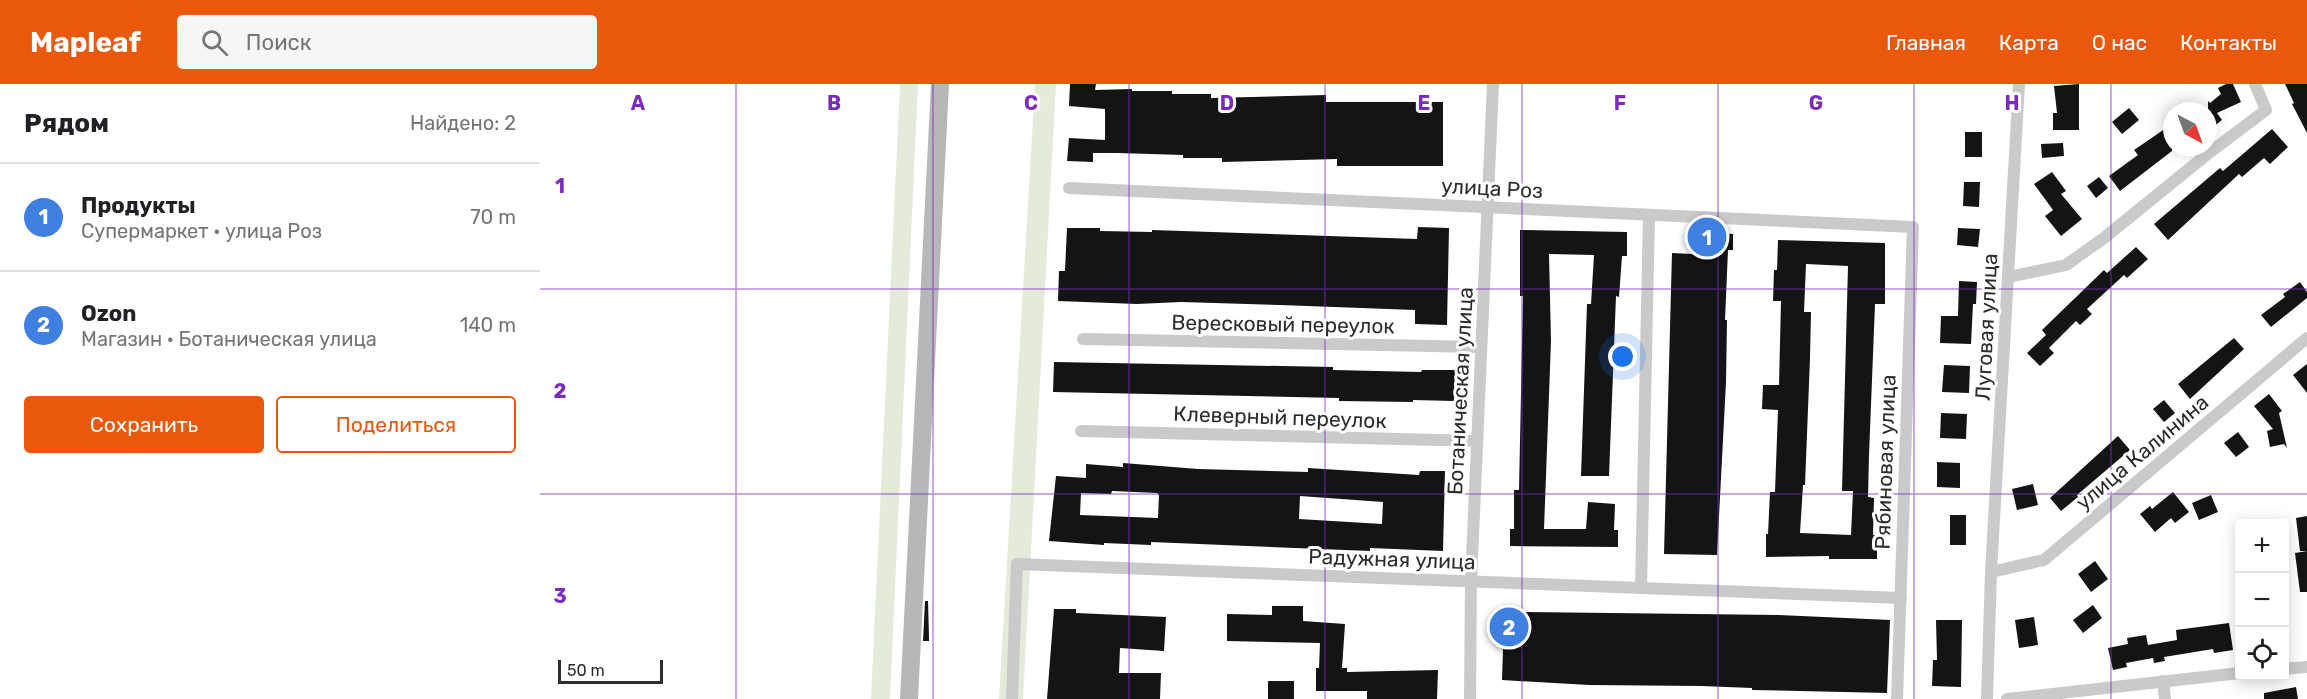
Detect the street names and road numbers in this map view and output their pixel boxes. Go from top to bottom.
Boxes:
street label: улица Роз [1440,173,1544,203]
street label: Луговая улица [1970,253,2002,401]
street label: Ботаническая улица [1442,286,1478,496]
street label: Вересковый переулок [1171,310,1395,338]
street label: Рябиновая улица [1869,374,1901,550]
street label: улица Калинина [2071,389,2213,515]
street label: Клеверный переулок [1173,401,1387,433]
street label: Радужная улица [1308,544,1476,574]

